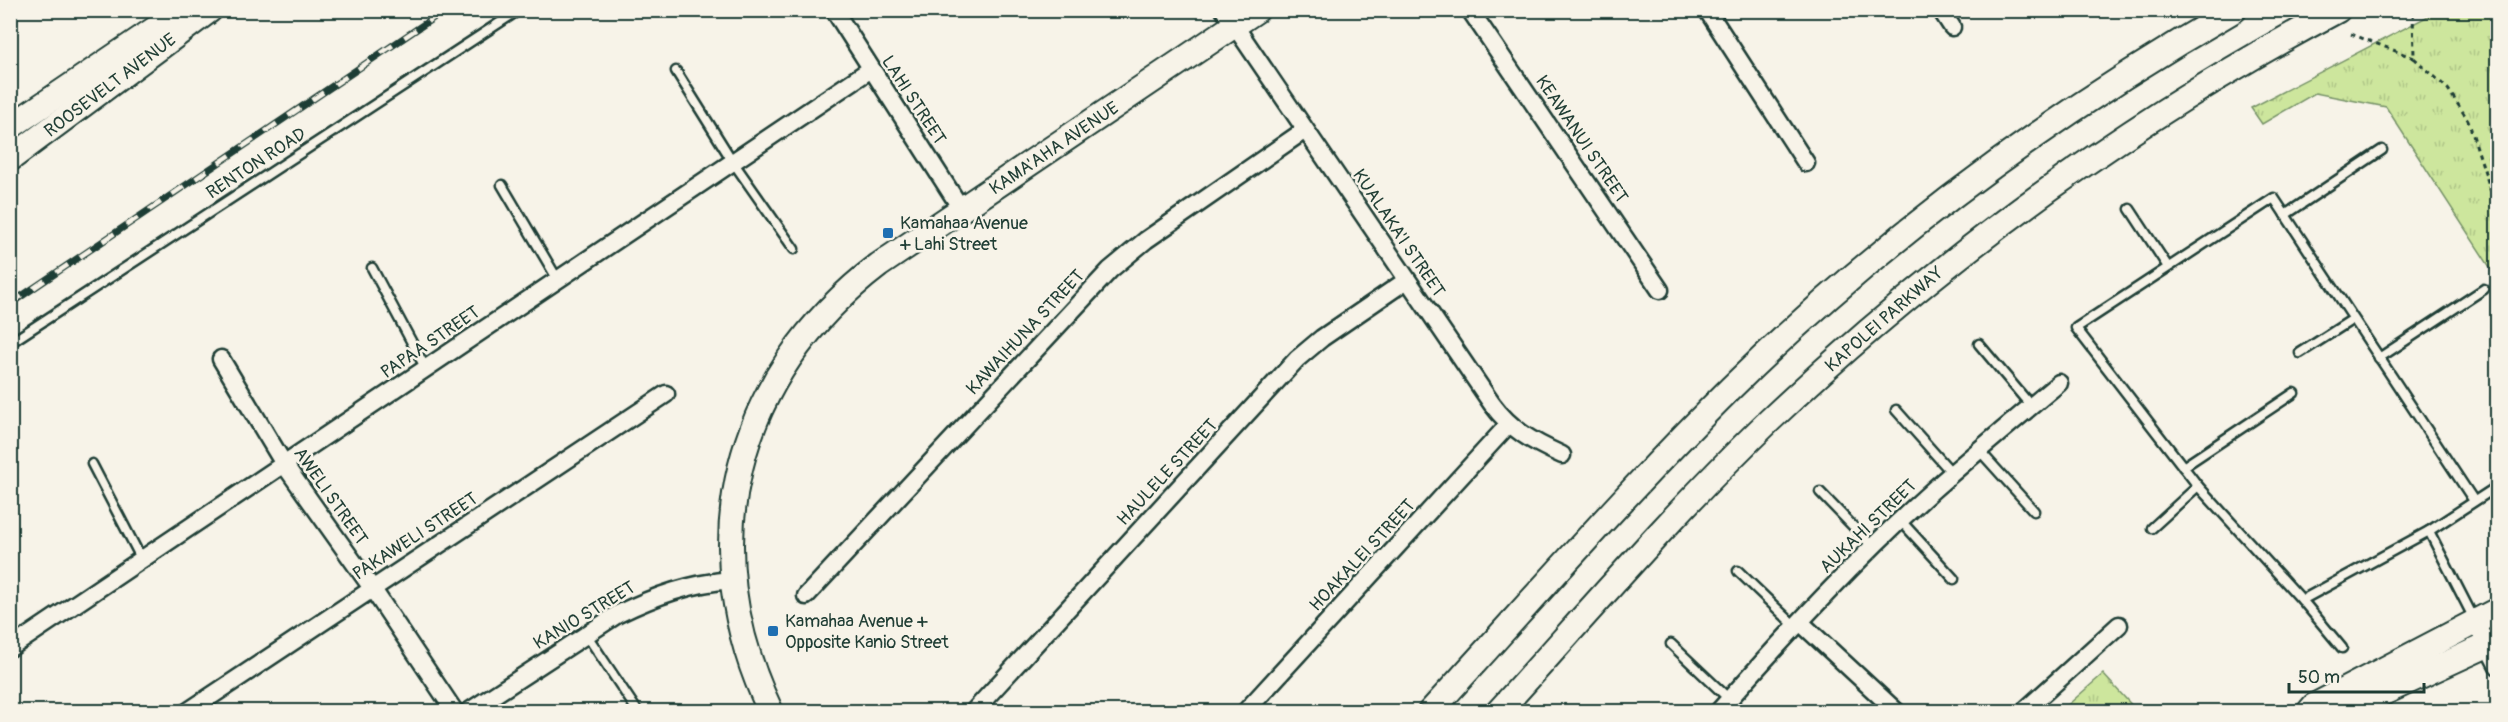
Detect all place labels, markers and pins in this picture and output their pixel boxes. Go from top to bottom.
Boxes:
place label: Kamahaa Avenue + Lahi Street [899,212,1028,256]
marker: Kamahaa Avenue + Lahi Street [881,226,895,240]
place label: Kamahaa Avenue + Opposite Kanio Street [785,610,950,654]
marker: Kamahaa Avenue + Opposite Kanio Street [766,624,780,638]

